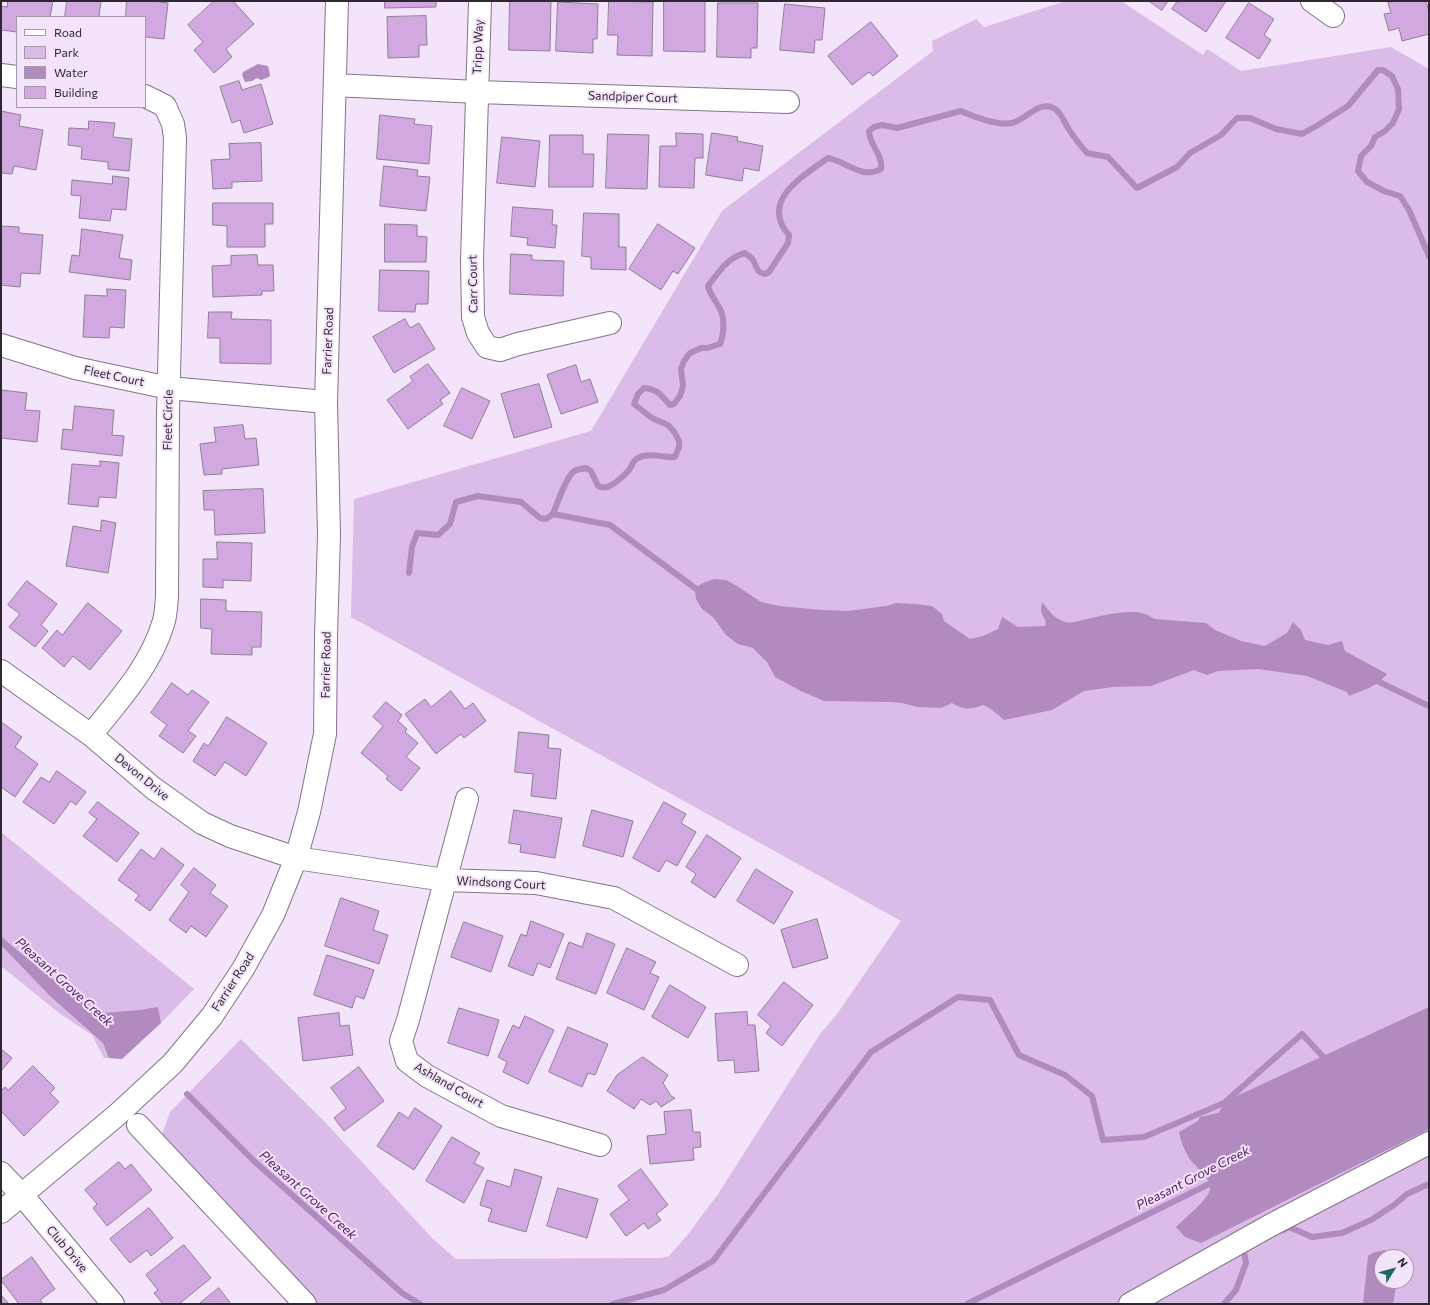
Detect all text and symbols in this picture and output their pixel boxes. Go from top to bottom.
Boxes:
legend [16,16,146,108]
street label: Tripp Way [470,19,486,75]
text: Road [54,25,82,39]
text: Park [54,45,79,59]
text: Water [54,65,88,79]
text: Building [54,85,98,99]
street label: Sandpiper Court [588,88,678,106]
street label: Carr Court [465,255,481,313]
street label: Farrier Road [320,307,336,375]
street label: Fleet Court [82,363,146,389]
street label: Fleet Circle [160,389,176,451]
street label: Farrier Road [318,631,334,699]
street label: Devon Drive [112,751,172,803]
street label: Windsong Court [456,873,546,893]
water label: Pleasant Grove Creek [12,934,116,1030]
street label: Farrier Road [209,950,257,1014]
street label: Ashland Court [412,1059,486,1111]
water label: Pleasant Grove Creek [1134,1143,1252,1213]
water label: Pleasant Grove Creek [256,1147,360,1243]
street label: Club Drive [43,1223,91,1275]
north arrow [1374,1249,1414,1289]
text: N [1396,1255,1411,1269]

